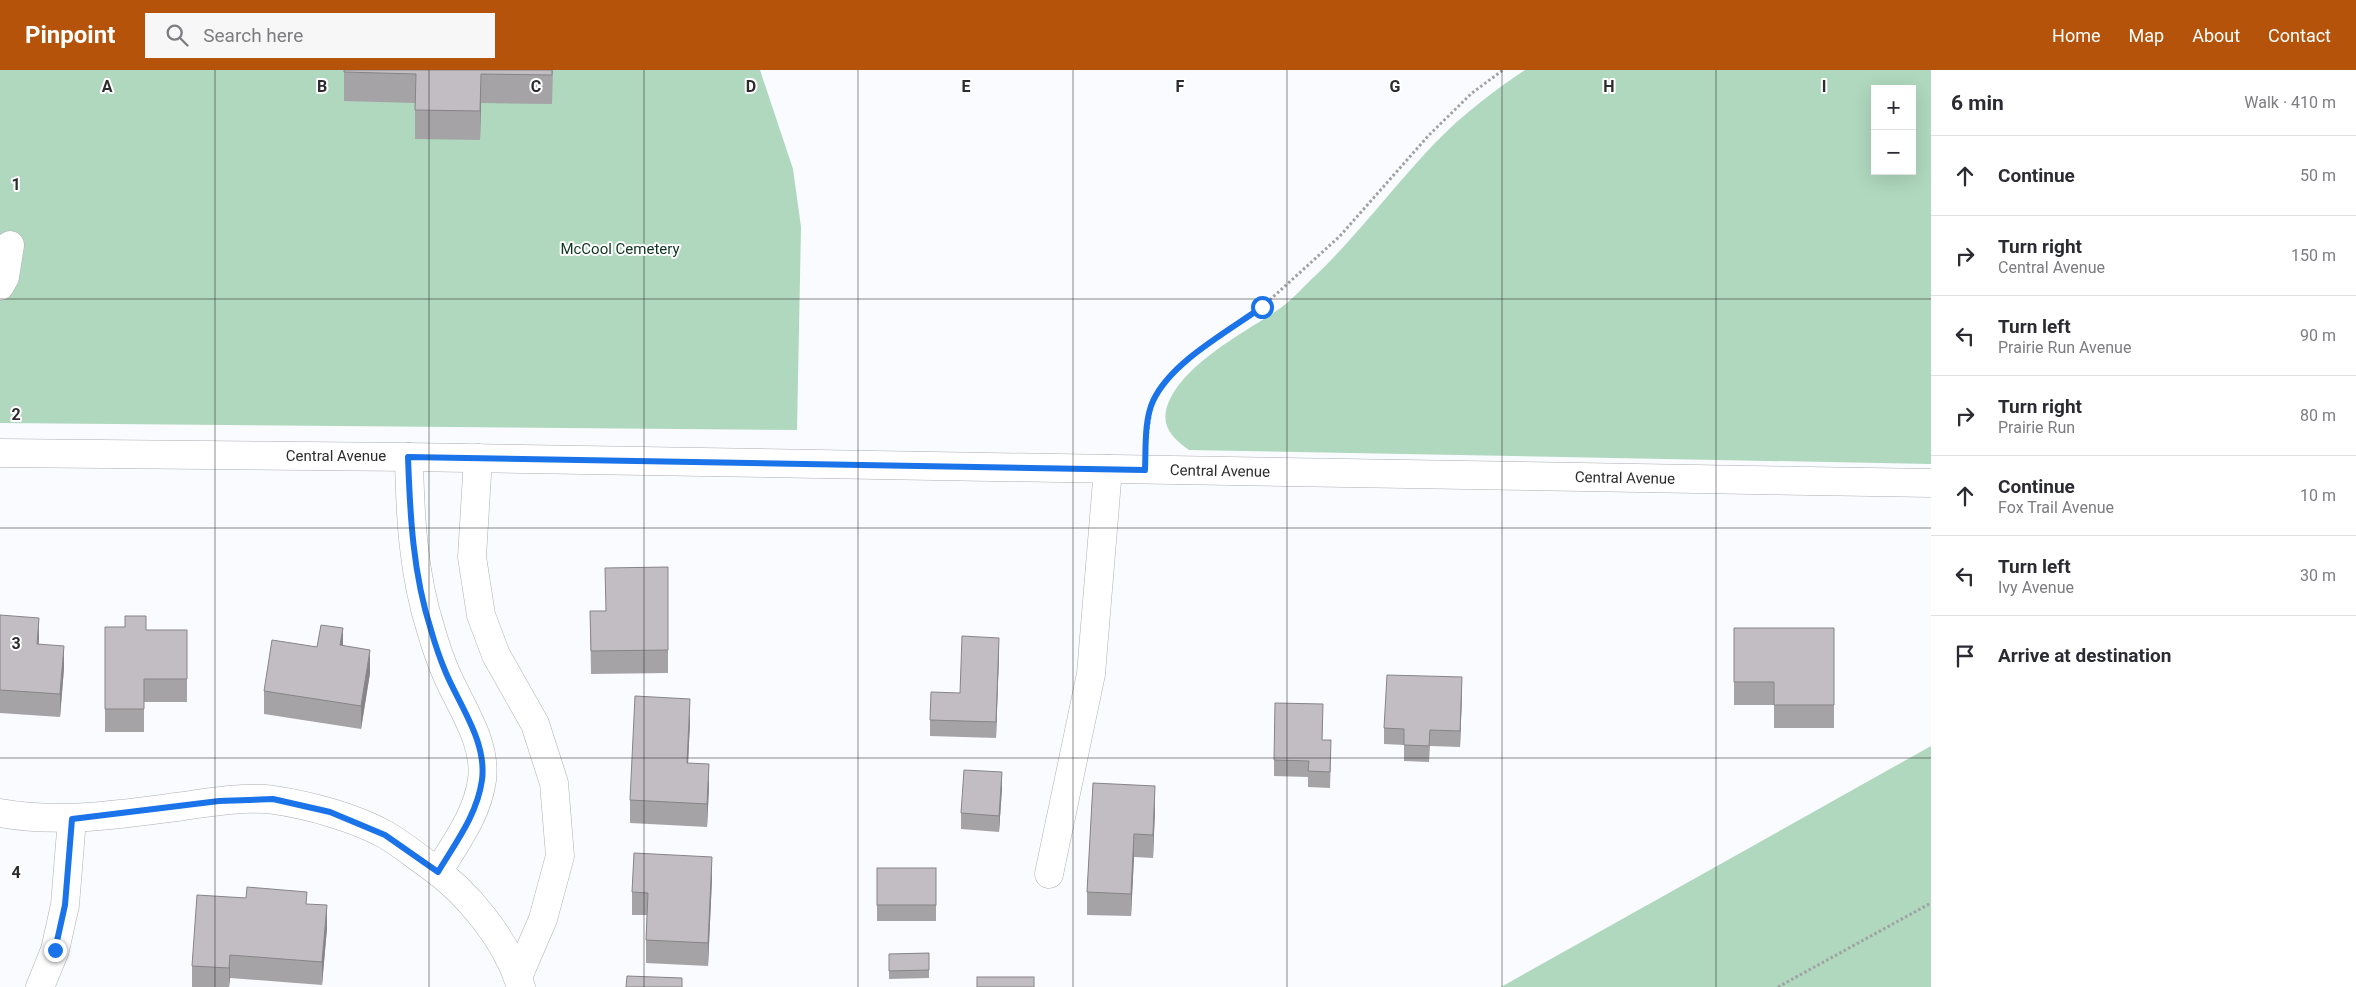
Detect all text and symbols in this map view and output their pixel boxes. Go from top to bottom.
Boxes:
search box [145,13,495,58]
text: Pinpoint [25,21,115,49]
icon: search [163,21,191,49]
text: Search here [203,24,303,47]
text: Home [2052,25,2101,46]
text: Map [2129,25,2164,46]
text: About [2192,25,2240,46]
text: Contact [2268,25,2331,46]
text: A [102,77,113,96]
text: B [317,77,327,96]
text: C [531,77,541,96]
text: D [746,77,756,96]
text: E [962,77,971,96]
text: F [1176,77,1185,96]
text: G [1390,77,1401,96]
text: H [1603,77,1615,96]
text: I [1822,77,1826,96]
map controls [1871,85,1916,175]
button: + [1871,85,1916,130]
text: 6 min [1951,91,2004,115]
text: Walk · 410 m [2244,93,2336,112]
button: − [1871,130,1916,175]
icon: ahead [1951,162,1979,190]
text: Continue [1998,164,2075,187]
text: 50 m [2300,166,2336,185]
text: 1 [11,175,21,194]
text: Turn right [1998,235,2082,258]
park label: McCool Cemetery [560,240,680,258]
icon: right [1951,242,1979,270]
text: 150 m [2291,246,2336,265]
text: Central Avenue [1998,258,2105,277]
route start [1251,296,1274,319]
text: Turn left [1998,315,2071,338]
icon: left [1951,322,1979,350]
text: 90 m [2300,326,2336,345]
text: Prairie Run Avenue [1998,338,2131,357]
text: Turn right [1998,395,2082,418]
icon: right [1951,402,1979,430]
text: 2 [11,405,21,424]
text: 80 m [2300,406,2336,425]
text: Prairie Run [1998,418,2075,437]
street label: Central Avenue [286,447,386,465]
street label: Central Avenue [1170,461,1270,481]
street label: Central Avenue [1575,468,1675,488]
text: Continue [1998,475,2075,498]
icon: ahead [1951,482,1979,510]
text: 10 m [2300,486,2336,505]
text: Fox Trail Avenue [1998,498,2114,517]
text: Turn left [1998,555,2071,578]
icon: left [1951,562,1979,590]
text: 30 m [2300,566,2336,585]
text: Ivy Avenue [1998,578,2074,597]
text: 3 [11,634,21,653]
icon: arrive [1951,642,1979,670]
text: Arrive at destination [1998,644,2171,667]
text: 4 [11,863,21,882]
route end [44,939,67,962]

